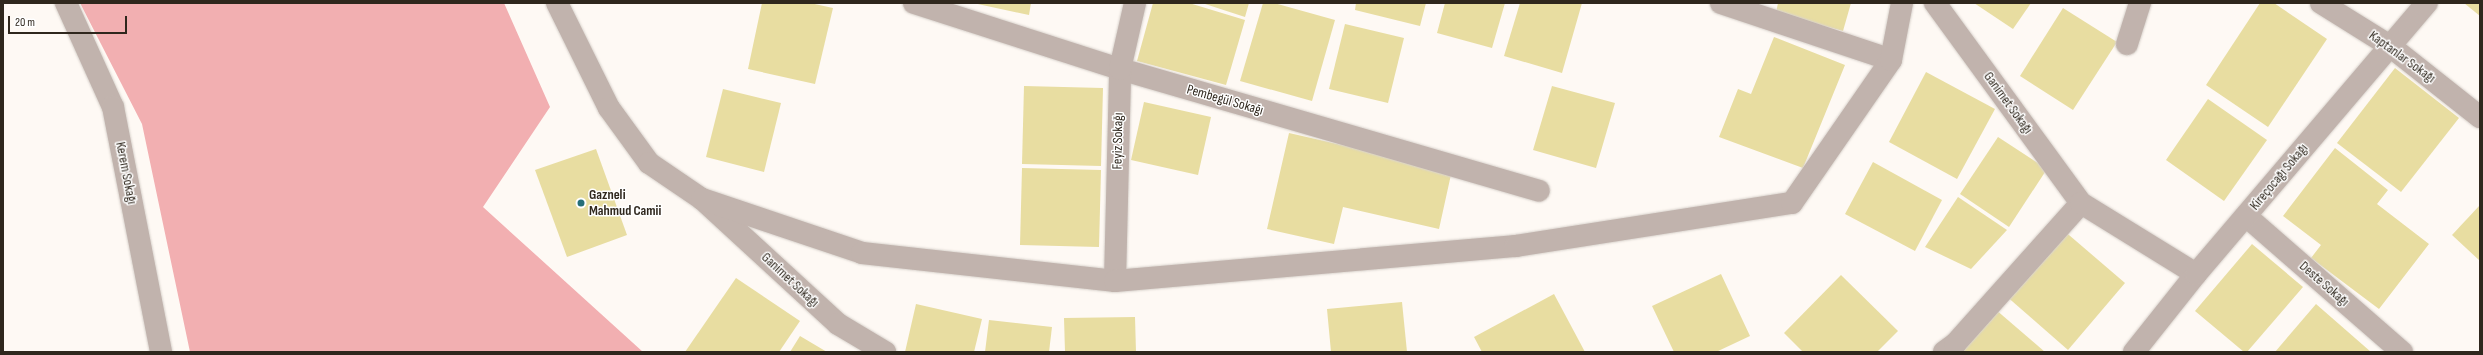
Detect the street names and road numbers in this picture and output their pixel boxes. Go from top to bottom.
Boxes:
street label: Kaptanlar Sokağı [2366,27,2438,87]
street label: Ganimet Sokağı [1980,69,2036,137]
street label: Pembegül Sokağı [1185,81,1265,119]
street label: Feyiz Sokağı [1109,113,1127,169]
street label: Kerem Sokağı [112,140,140,206]
street label: Kireçocağı Sokağı [2246,140,2312,214]
street label: Ganimet Sokağı [758,249,822,311]
street label: Deste Sokağı [2296,258,2352,310]

